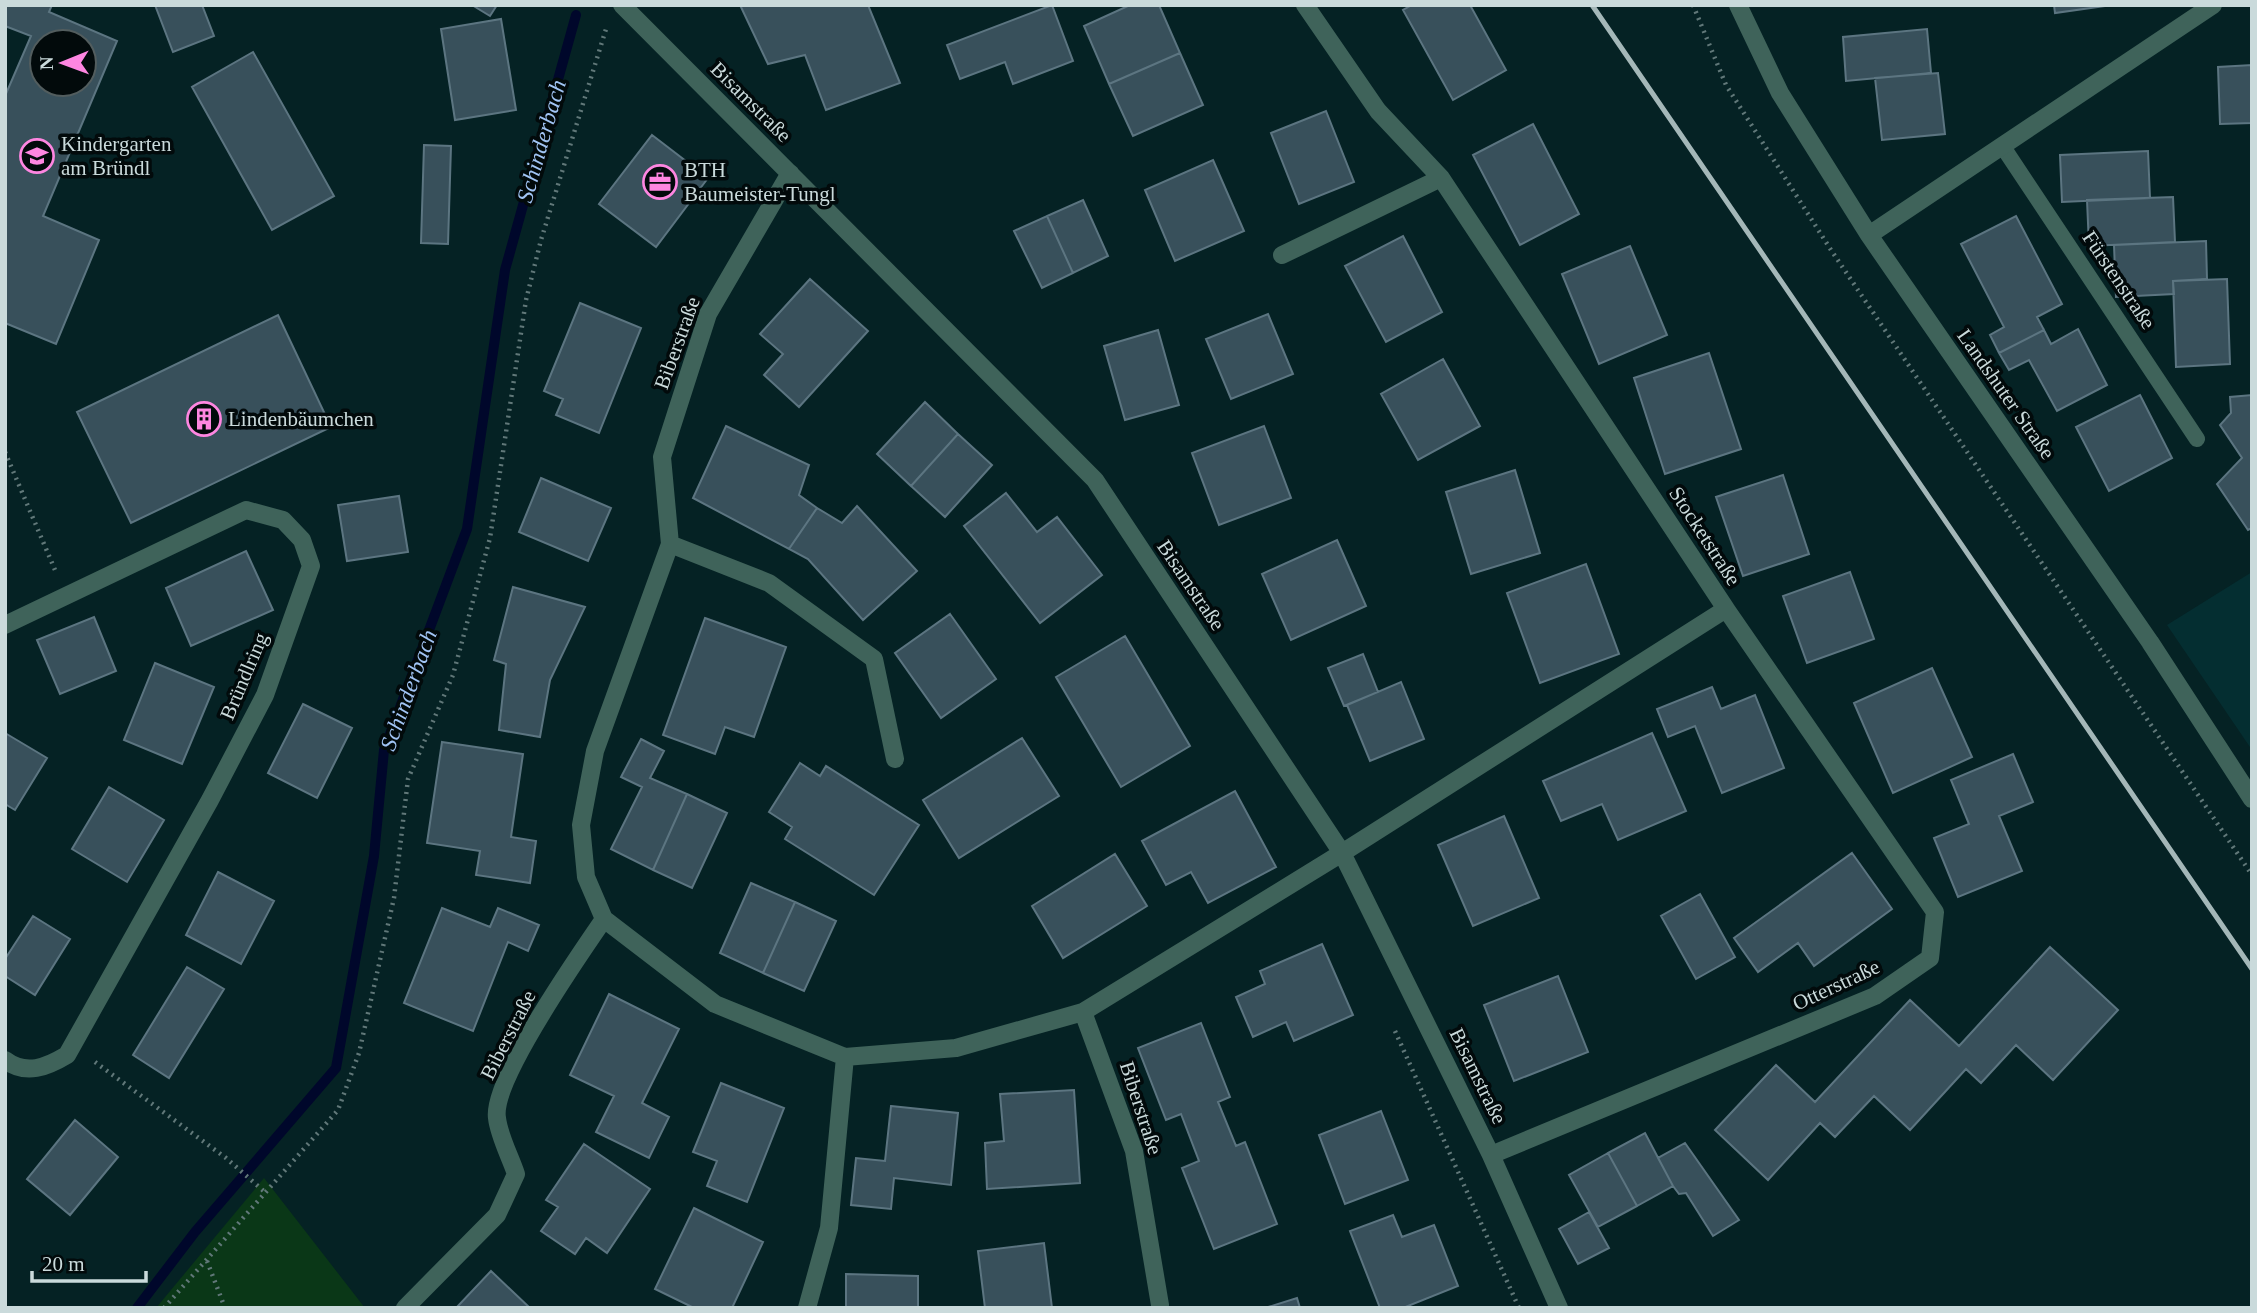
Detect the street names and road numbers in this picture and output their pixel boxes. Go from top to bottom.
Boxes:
street label: Bisamstraße [706,57,796,147]
street label: Fürstenstraße [2077,226,2161,334]
street label: Biberstraße [649,293,705,393]
street label: Landshuter Straße [1952,324,2060,464]
street label: Stocketstraße [1664,482,1746,590]
street label: Bisamstraße [1152,535,1230,635]
street label: Bründlring [215,628,273,723]
street label: Otterstraße [1789,954,1883,1016]
street label: Biberstraße [475,986,541,1084]
street label: Bisamstraße [1444,1024,1512,1128]
street label: Biberstraße [1115,1058,1167,1158]

